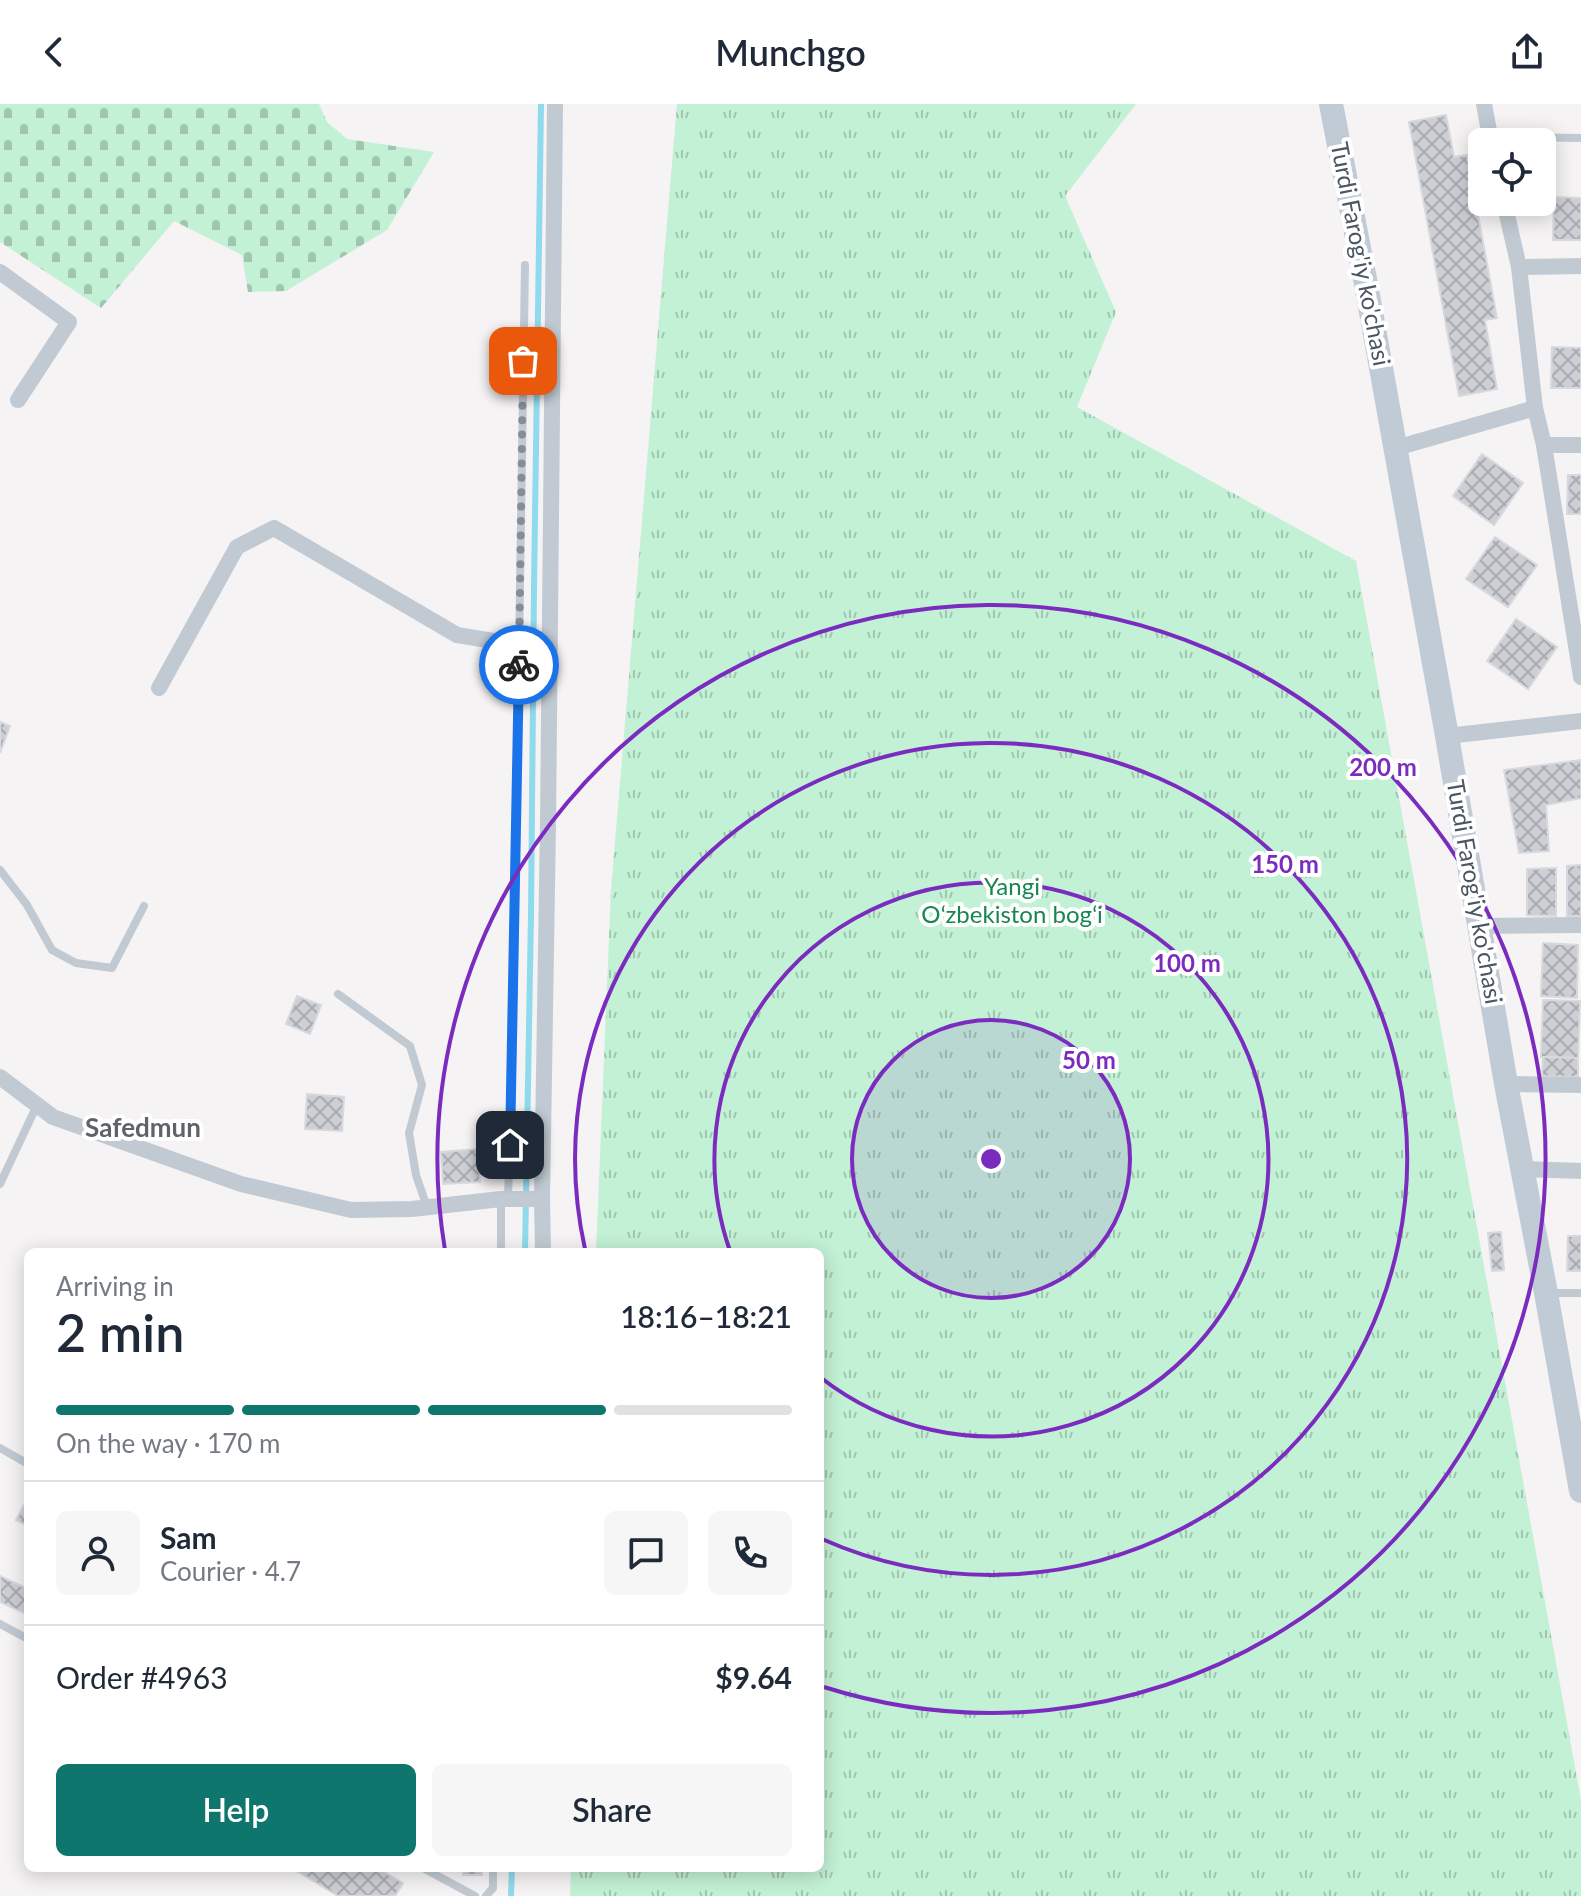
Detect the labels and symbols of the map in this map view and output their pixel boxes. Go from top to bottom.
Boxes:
street label: Turdi Farog'iy ko'chasi [1326,139,1397,368]
pin [489,327,557,395]
courier [479,625,559,705]
text: 200 m [1349,752,1417,781]
street label: Turdi Farog'iy ko'chasi [1441,777,1509,1006]
text: 150 m [1251,849,1319,878]
park label: Yangi Oʻzbekiston bogʻi [921,871,1103,928]
text: 100 m [1153,948,1221,977]
text: 50 m [1062,1045,1116,1074]
district label: Safedmun [85,1111,201,1143]
pin [476,1111,544,1179]
centre of rings [977,1145,1005,1173]

